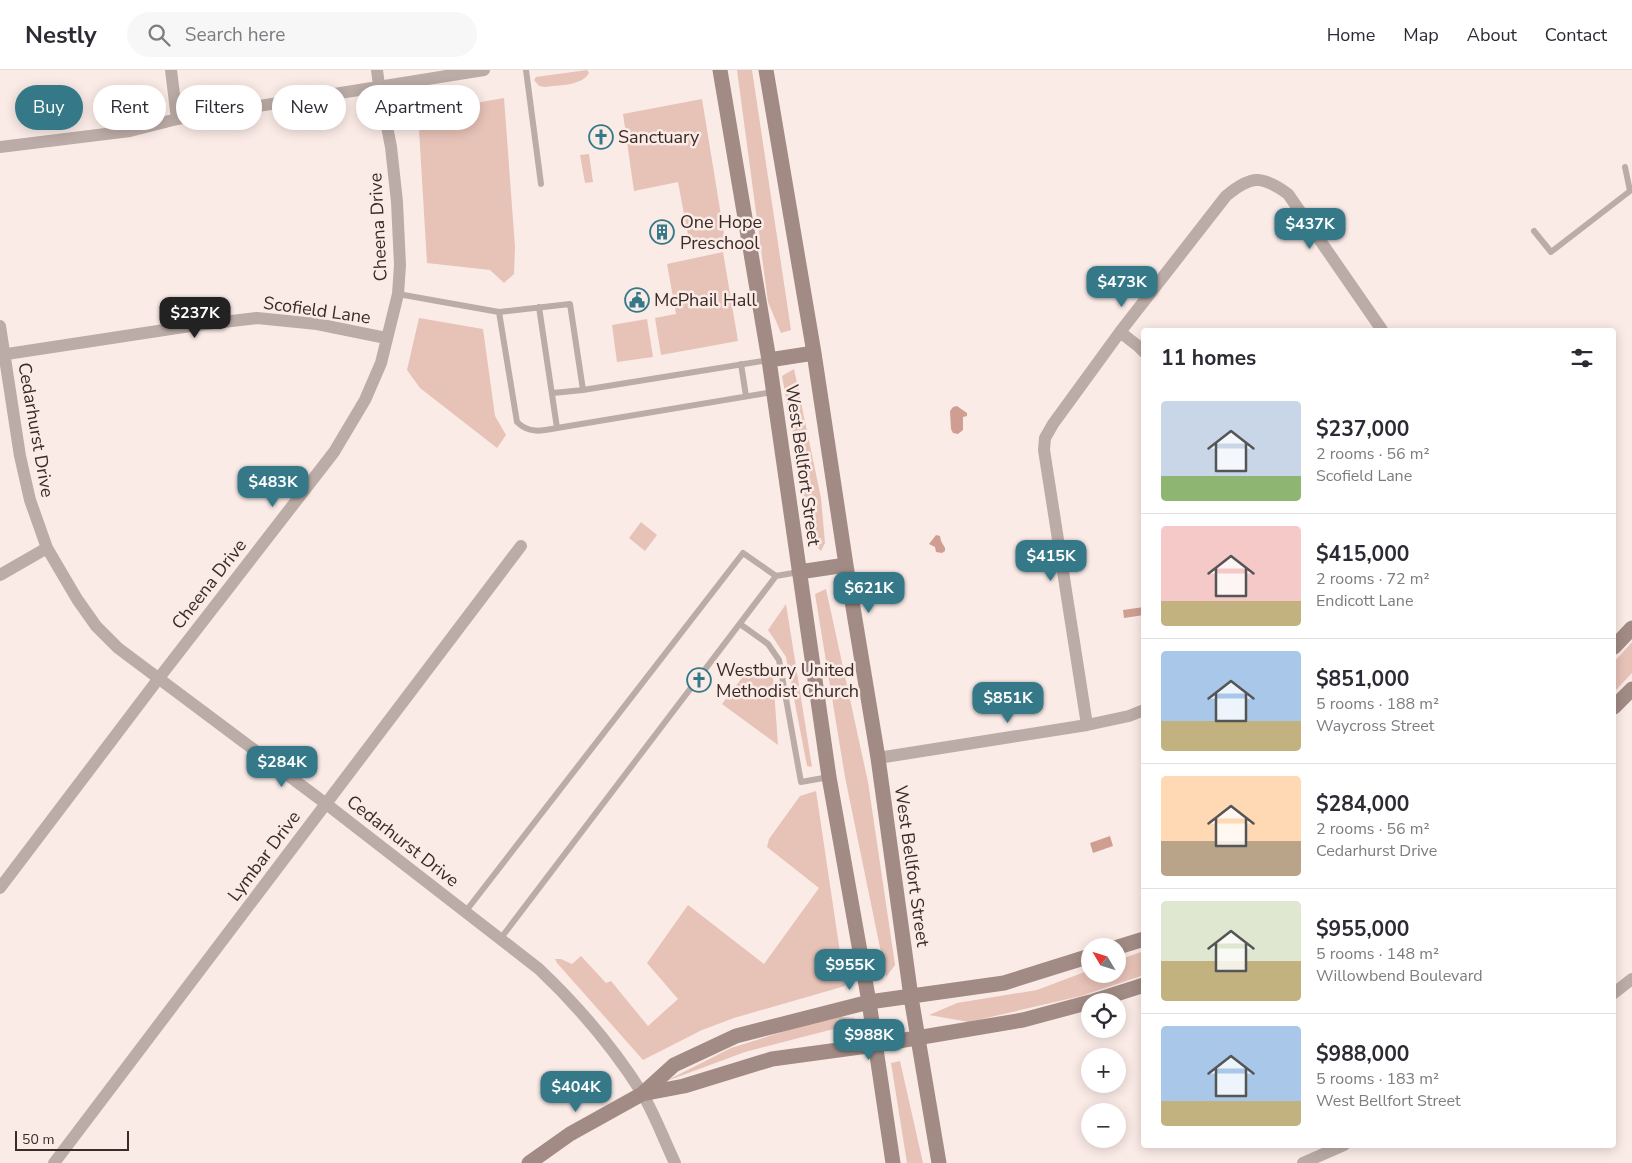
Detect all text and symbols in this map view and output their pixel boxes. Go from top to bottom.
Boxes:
search box [127,12,477,57]
text: Nestly [25,19,97,51]
icon: search [145,21,173,49]
text: Search here [185,22,285,48]
text: Home [1327,23,1375,47]
text: Map [1403,23,1439,47]
text: About [1467,23,1517,47]
text: Contact [1545,23,1607,47]
chip: Buy [15,85,83,130]
chip: Rent [93,85,166,130]
chip: Filters [176,85,262,130]
chip: New [272,85,346,130]
chip: Apartment [356,85,480,130]
church icon: Sanctuary [588,124,614,150]
place label: Sanctuary [618,125,700,149]
street label: Cheena Drive [363,172,393,282]
pin: $437K [1275,208,1345,250]
place label: One Hope Preschool [680,210,762,255]
text: $437K [1285,213,1335,235]
building icon: One Hope Preschool [649,219,675,245]
pin: $473K [1087,266,1157,308]
text: $473K [1097,271,1147,293]
public building icon: McPhail Hall [624,287,650,313]
place label: McPhail Hall [654,288,758,312]
street label: Scofield Lane [262,291,372,329]
pin: $237K [160,296,230,339]
text: $237K [170,302,220,324]
text: 11 homes [1161,344,1256,372]
icon: filters [1568,344,1596,372]
street label: Cedarhurst Drive [12,361,60,499]
street label: West Bellfort Street [780,383,826,548]
text: $237,000 [1316,415,1409,443]
icon: home [1201,421,1261,481]
text: 2 rooms · 56 m² [1316,443,1429,465]
text: Scofield Lane [1316,465,1412,487]
pin: $483K [238,466,308,508]
text: $483K [248,471,298,493]
street label: Cheena Drive [166,534,252,634]
pin: $415K [1016,540,1086,582]
text: $415,000 [1316,540,1409,568]
text: $415K [1026,545,1076,567]
icon: home [1201,546,1261,606]
text: 2 rooms · 72 m² [1316,568,1429,590]
pin: $621K [834,572,904,614]
text: $621K [844,577,894,599]
text: Endicott Lane [1316,590,1413,612]
place label: Westbury United Methodist Church [716,658,859,703]
text: $851,000 [1316,665,1409,693]
church icon: Westbury United Methodist Church [686,667,712,693]
icon: home [1201,671,1261,731]
pin: $851K [973,682,1043,724]
text: $851K [983,687,1033,709]
text: 5 rooms · 188 m² [1316,693,1439,715]
text: Waycross Street [1316,715,1434,737]
pin: $284K [247,746,317,788]
text: $284K [257,751,307,773]
street label: West Bellfort Street [889,784,935,949]
street label: Cedarhurst Drive [342,790,464,892]
text: $284,000 [1316,790,1409,818]
icon: home [1201,796,1261,856]
street label: Lymbar Drive [222,806,306,906]
text: 2 rooms · 56 m² [1316,818,1429,840]
text: Cedarhurst Drive [1316,840,1437,862]
text: $955,000 [1316,915,1409,943]
icon: home [1201,921,1261,981]
north arrow [1081,938,1126,982]
map controls [1081,938,1126,1148]
text: 5 rooms · 148 m² [1316,943,1439,965]
pin: $955K [815,948,885,991]
text: $955K [825,954,875,976]
text: Willowbend Boulevard [1316,965,1483,987]
button: locate [1081,993,1126,1038]
pin: $988K [834,1018,904,1061]
text: $988K [844,1024,894,1046]
text: $988,000 [1316,1040,1409,1068]
icon: home [1201,1046,1261,1106]
button: + [1081,1048,1126,1093]
text: 5 rooms · 183 m² [1316,1068,1439,1090]
pin: $404K [541,1070,611,1113]
text: $404K [551,1076,601,1098]
text: West Bellfort Street [1316,1090,1461,1112]
button: − [1081,1103,1126,1148]
scale bar [15,1128,129,1151]
text: 50 m [22,1130,54,1149]

